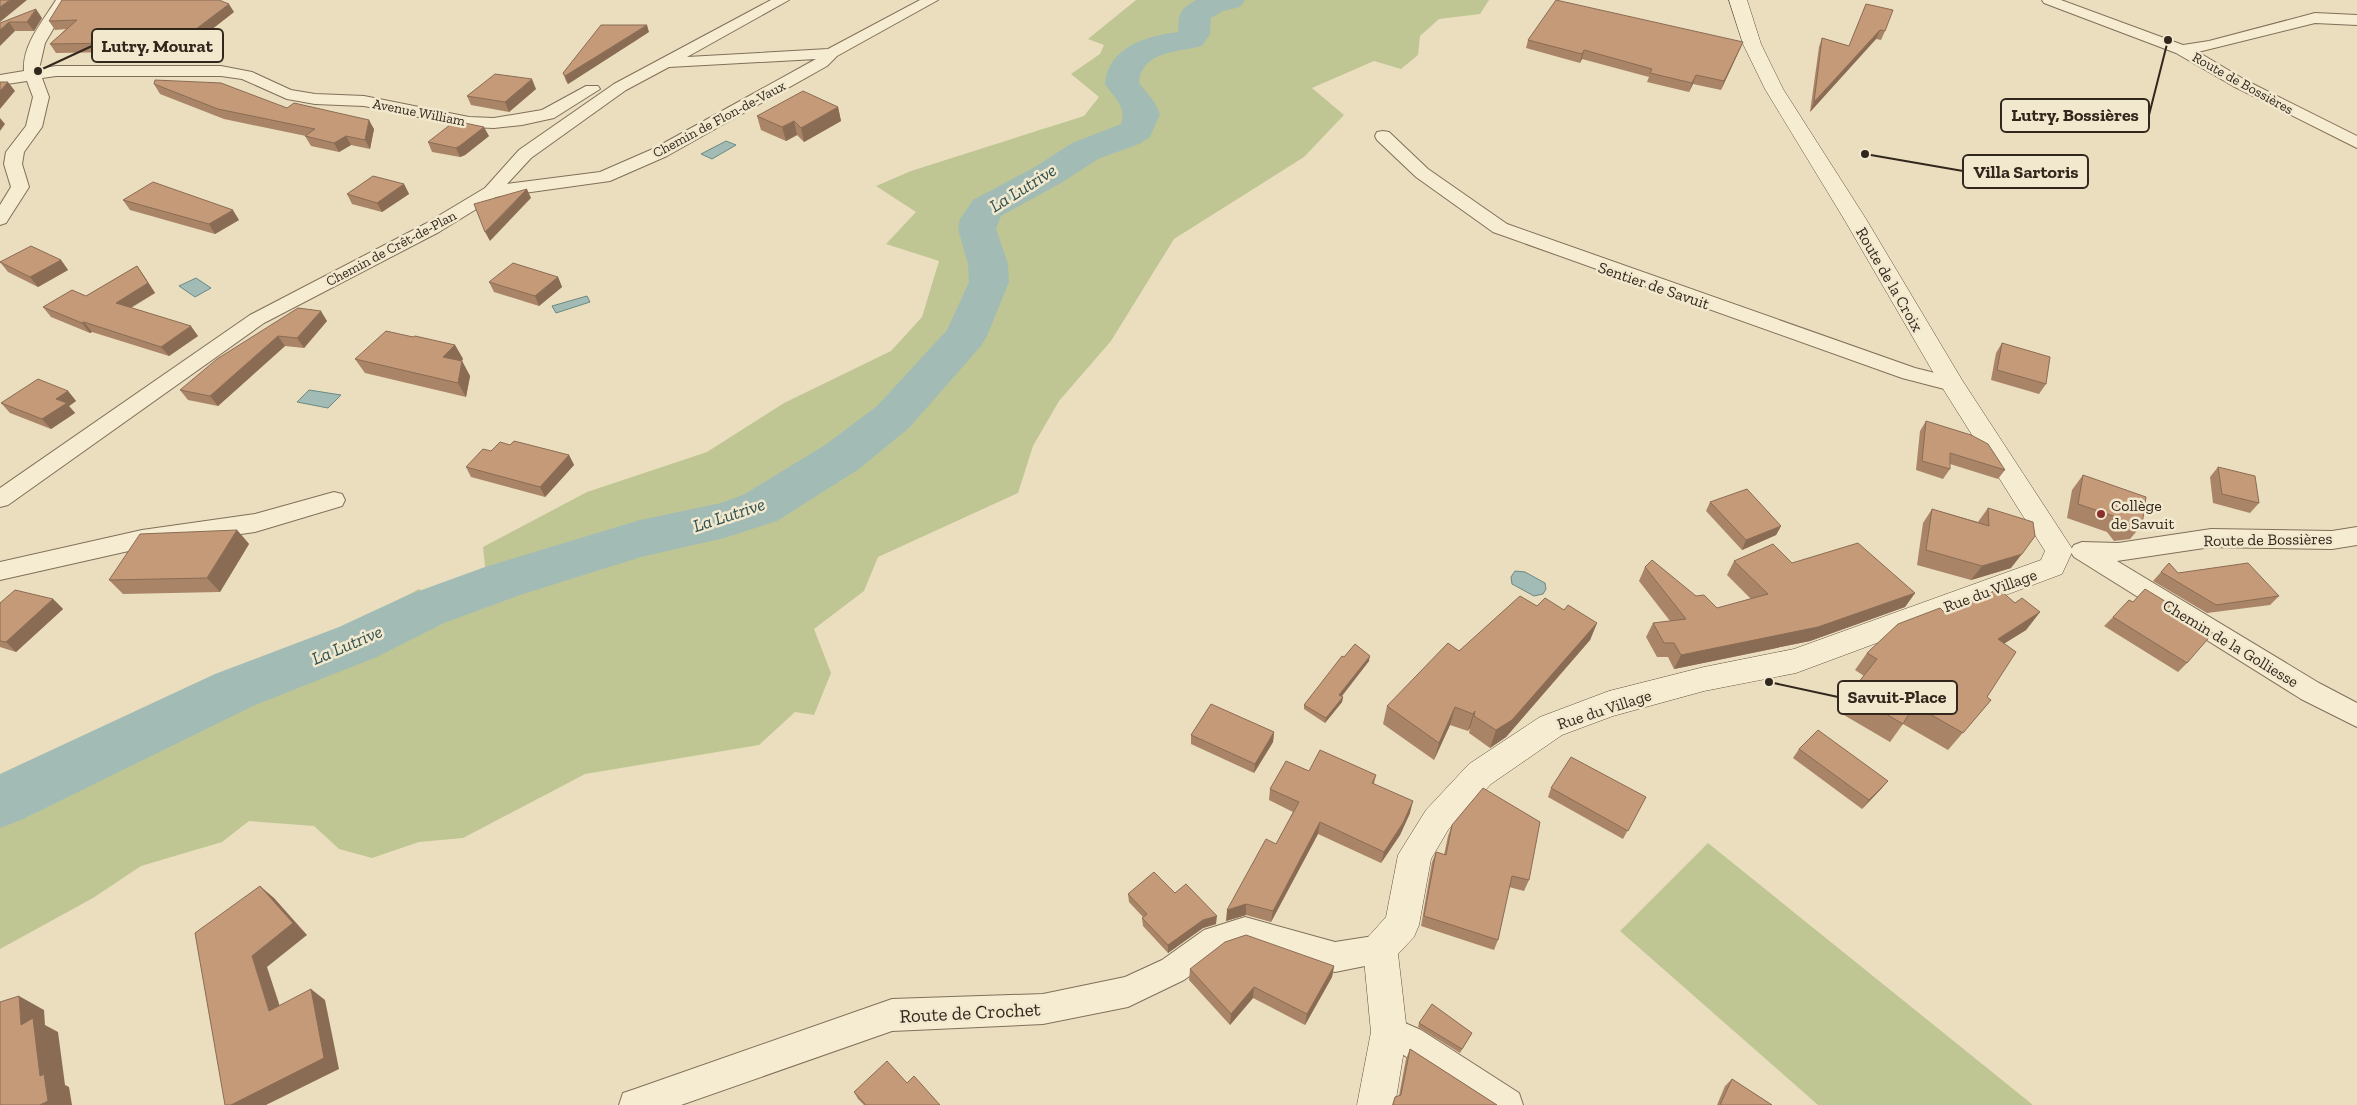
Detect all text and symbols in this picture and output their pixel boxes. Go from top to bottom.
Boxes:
callout: Lutry, Mourat [92,29,223,62]
text: Lutry, Mourat [101,35,214,57]
street label: Route de Bossières [2189,49,2296,118]
street label: Chemin de Flon-de-Vaux [650,77,789,162]
street label: Avenue William [371,95,467,130]
callout: Lutry, Bossières [2001,99,2149,132]
text: Lutry, Bossières [2011,104,2139,126]
callout: Villa Sartoris [1963,155,2088,188]
water label: La Lutrive [986,159,1061,217]
text: Villa Sartoris [1973,161,2079,183]
street label: Chemin de Crêt-de-Plan [323,207,459,290]
street label: Route de la Croix [1852,224,1927,335]
street label: Sentier de Savuit [1596,258,1712,313]
water label: La Lutrive [690,493,768,537]
place label: Collège de Savuit [2111,496,2174,533]
marker: Collège de Savuit [2095,508,2107,520]
street label: Route de Bossières [2203,529,2333,550]
street label: Rue du Village [1941,565,2039,616]
street label: Chemin de la Golliesse [2160,595,2302,691]
water label: La Lutrive [308,620,386,670]
callout: Savuit-Place [1838,681,1957,714]
street label: Rue du Village [1555,685,1654,734]
text: Savuit-Place [1848,686,1947,708]
street label: Route de Crochet [899,997,1041,1028]

